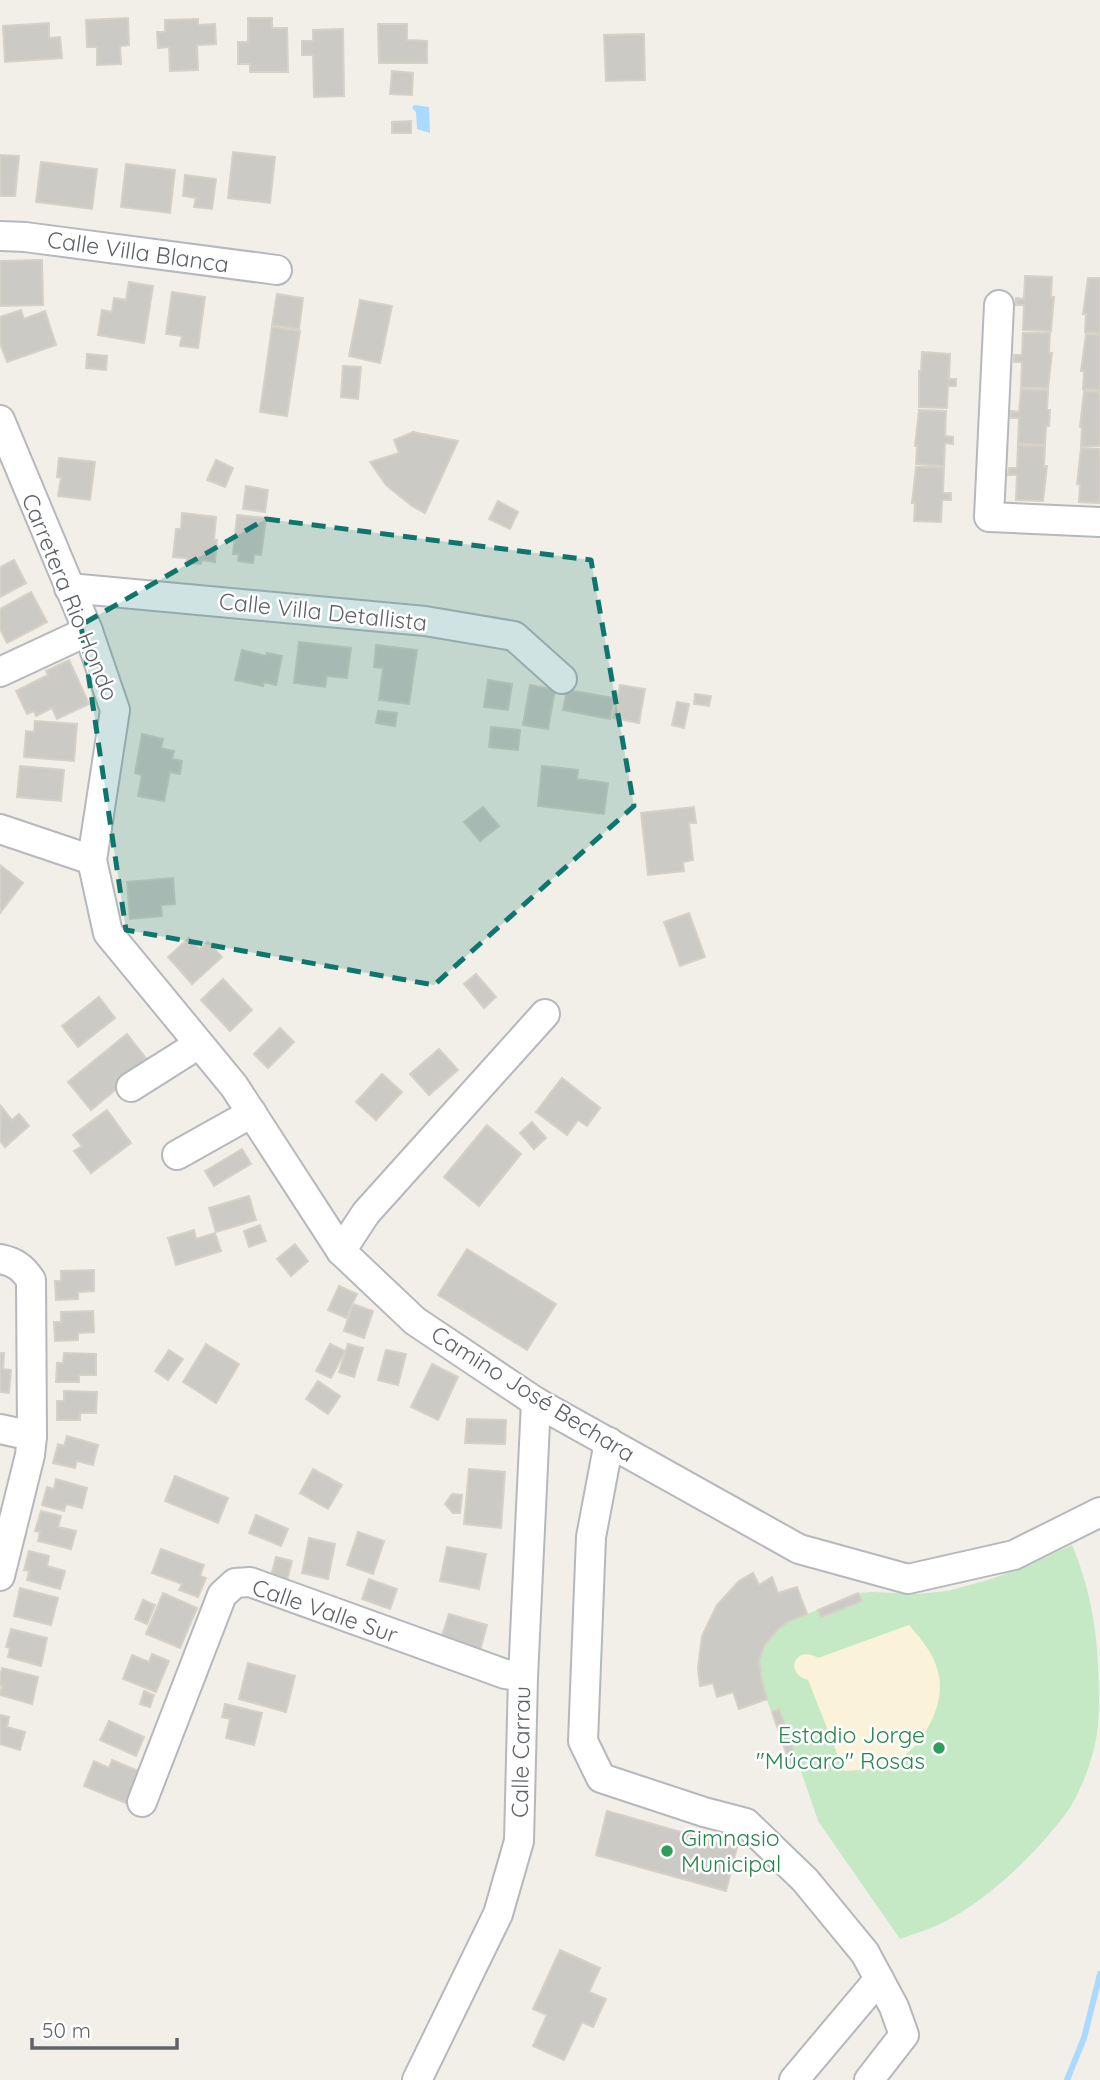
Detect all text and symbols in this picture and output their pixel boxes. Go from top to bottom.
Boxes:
street label: Calle Villa Blanca [46,224,231,279]
street label: Carretera Rio Hondo [16,489,125,705]
street label: Calle Villa Detallista [218,586,429,637]
street label: Camino José Bechara [426,1319,641,1468]
street label: Calle Valle Sur [249,1572,402,1649]
street label: Calle Carrau [505,1686,536,1818]
place label: Estadio Jorge ''Múcaro'' Rosas [756,1720,925,1775]
marker: Estadio Jorge ''Múcaro'' Rosas [931,1740,947,1756]
place label: Gimnasio Municipal [681,1823,781,1878]
marker: Gimnasio Municipal [659,1843,675,1859]
scale bar [32,2007,177,2050]
text: 50 m [42,2017,91,2043]

